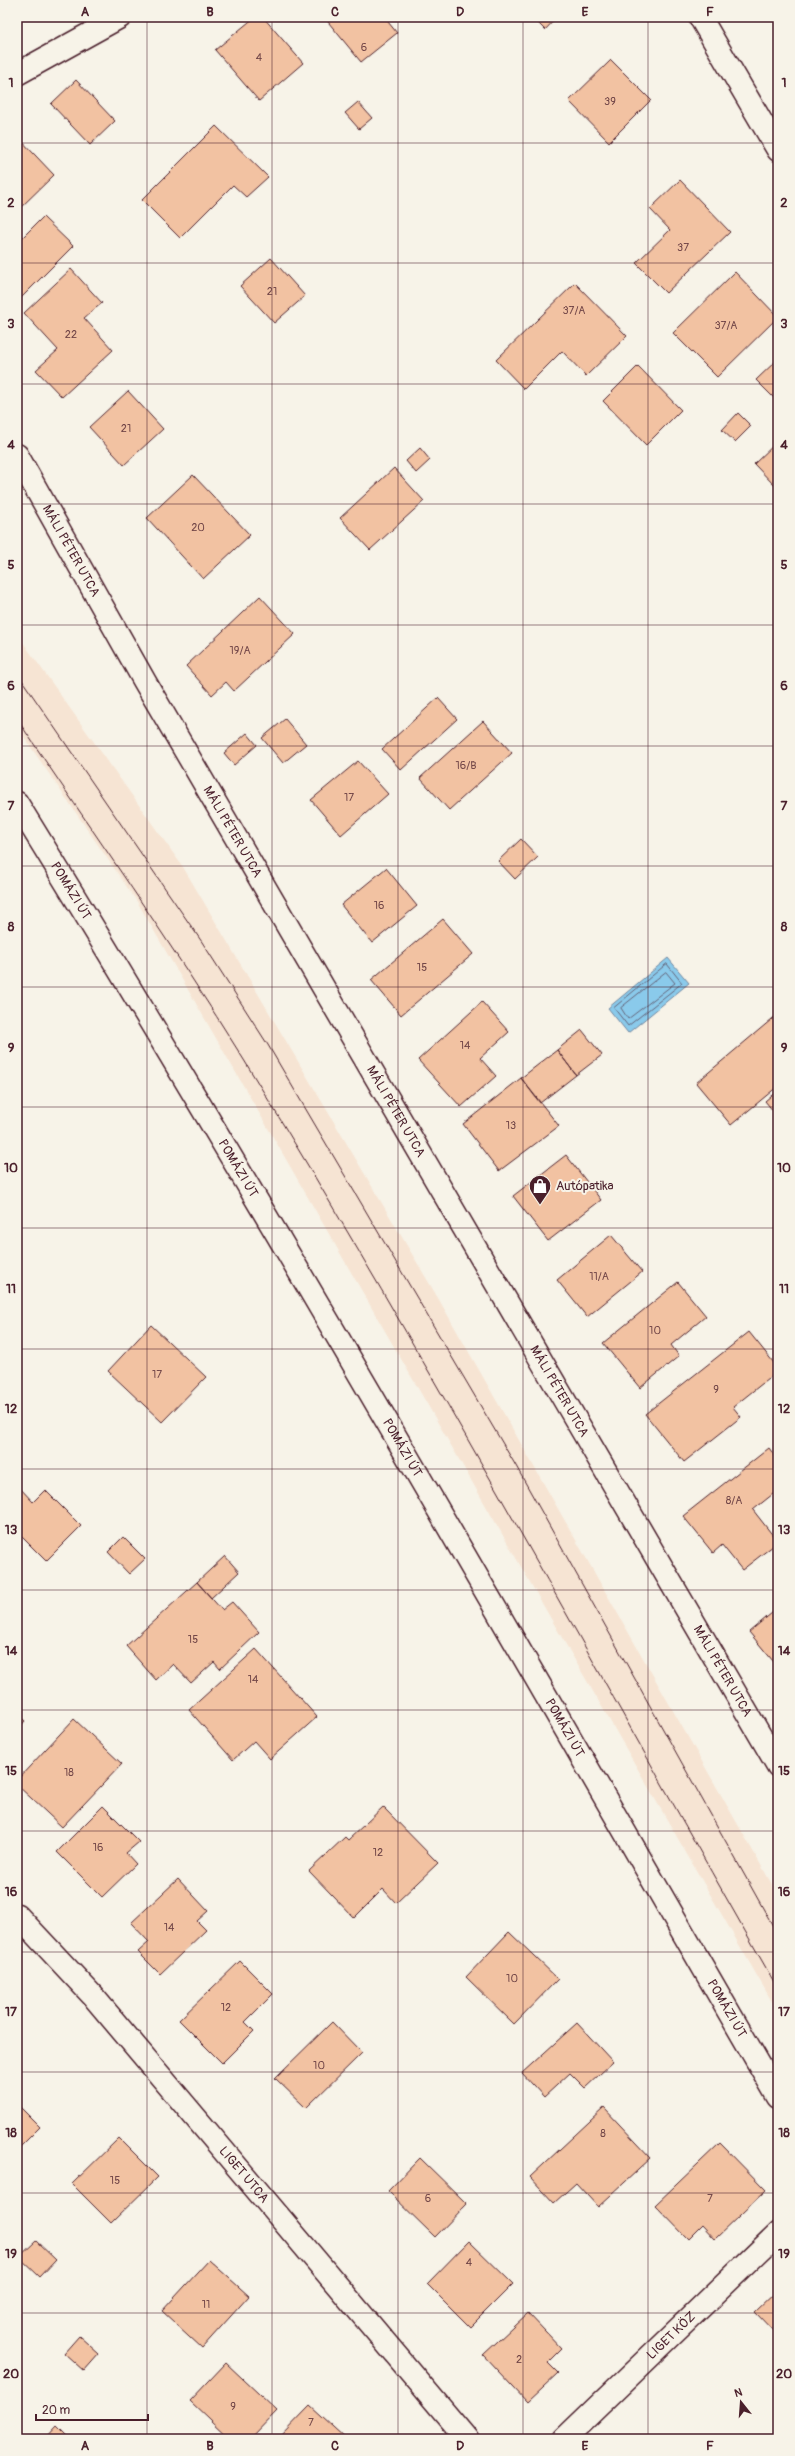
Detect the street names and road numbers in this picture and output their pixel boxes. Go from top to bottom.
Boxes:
street label: MÁLI PÉTER UTCA [39,502,104,600]
street label: MÁLI PÉTER UTCA [200,783,266,881]
street label: POMÁZI ÚT [47,859,95,923]
street label: MÁLI PÉTER UTCA [363,1063,429,1161]
street label: POMÁZI ÚT [215,1136,261,1200]
street label: MÁLI PÉTER UTCA [526,1343,592,1440]
street label: POMÁZI ÚT [379,1416,425,1480]
street label: MÁLI PÉTER UTCA [690,1623,756,1720]
street label: POMÁZI ÚT [542,1696,588,1760]
street label: POMÁZI ÚT [704,1976,750,2041]
street label: LIGET UTCA [216,2143,273,2207]
street label: LIGET KÖZ [643,2308,699,2363]

